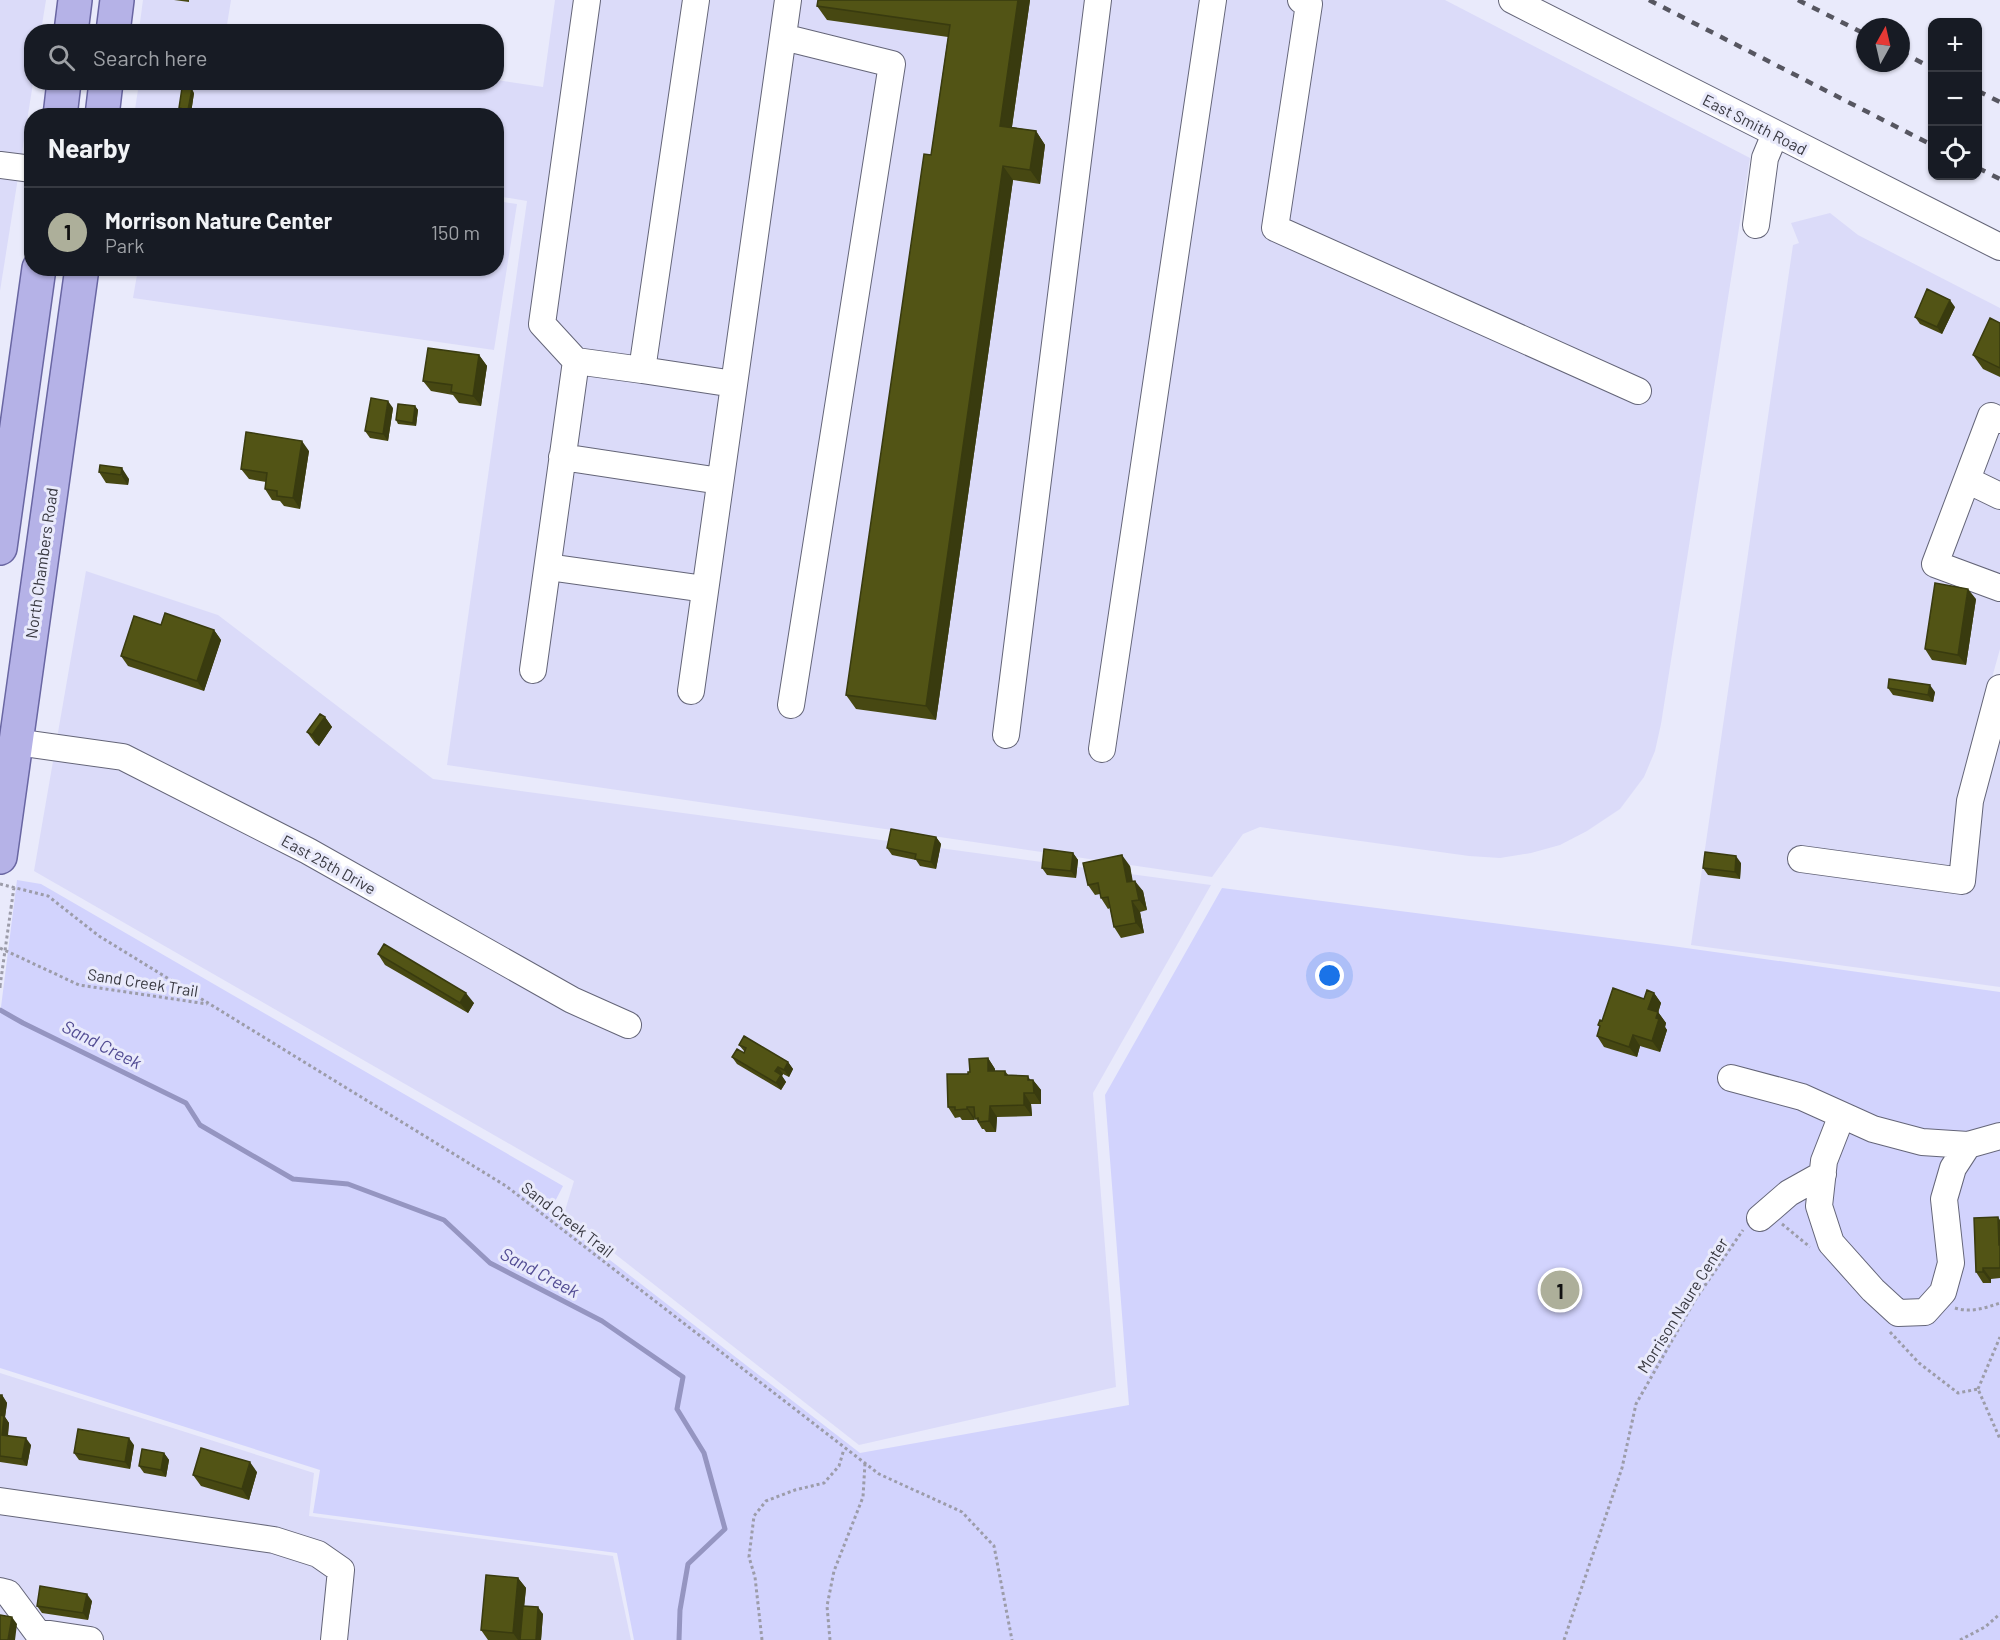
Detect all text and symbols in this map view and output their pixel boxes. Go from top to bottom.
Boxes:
north arrow [1856,18,1910,72]
map controls [1928,18,1982,180]
button: + [1928,18,1982,72]
search box [24,24,504,90]
icon: search [45,41,78,74]
text: Search here [93,44,207,70]
button: − [1928,72,1982,126]
street label: East Smith Road [1700,90,1810,158]
button: locate [1928,126,1982,180]
text: Nearby [48,132,130,163]
text: Morrison Nature Center [105,207,332,233]
text: 1 [64,220,71,244]
text: 150 m [431,220,480,244]
text: Park [105,233,144,257]
street label: North Chambers Road [21,486,61,640]
street label: East 25th Drive [279,830,379,898]
your location [1315,961,1344,990]
street label: Sand Creek Trail [86,964,200,1000]
water label: Sand Creek [59,1015,146,1073]
street label: Sand Creek Trail [518,1177,618,1261]
street label: Morrison Naure Center [1633,1234,1731,1376]
water label: Sand Creek [497,1242,583,1302]
pin: 1 [1540,1268,1580,1312]

